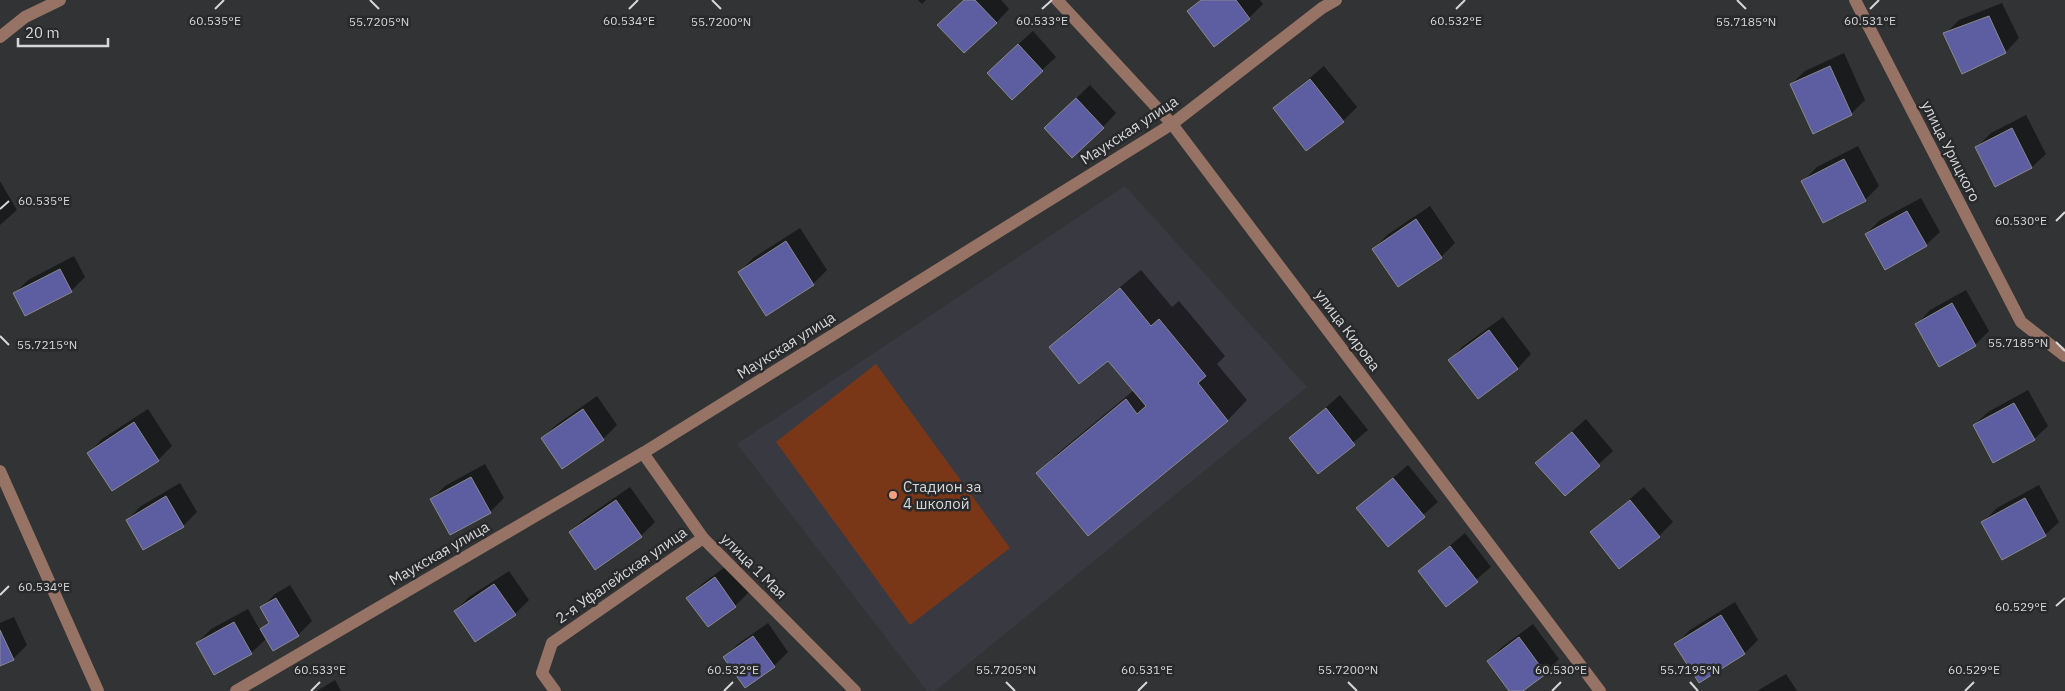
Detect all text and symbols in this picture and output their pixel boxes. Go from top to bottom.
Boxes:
text: 60.535°E [189,13,241,28]
text: 60.534°E [603,13,655,28]
text: 60.533°E [1016,13,1068,28]
text: 60.532°E [1430,13,1482,28]
text: 60.531°E [1844,13,1896,28]
text: 55.7205°N [349,14,409,29]
text: 55.7200°N [691,14,751,29]
text: 55.7185°N [1716,14,1776,29]
scale bar [18,15,108,47]
text: 20 m [25,23,60,42]
street label: Маукская улица [1077,91,1181,169]
street label: улица Урицкого [1917,97,1985,205]
text: 60.535°E [18,193,70,208]
text: 60.530°E [1995,213,2047,228]
street label: улица Кирова [1311,286,1385,374]
street label: Маукская улица [733,307,839,383]
text: 55.7185°N [1988,335,2048,350]
text: 55.7215°N [17,337,77,352]
place label: Стадион за 4 школой [903,477,982,513]
marker: Стадион за 4 школой [887,489,899,501]
street label: Маукская улица [386,517,492,589]
street label: 2-я Уфалейская улица [552,522,690,628]
street label: улица 1 Мая [717,529,791,603]
text: 60.534°E [18,579,70,594]
text: 60.529°E [1995,599,2047,614]
text: 60.533°E [294,662,346,677]
text: 60.532°E [707,662,759,677]
text: 55.7205°N [976,662,1036,677]
text: 60.531°E [1121,662,1173,677]
text: 55.7200°N [1318,662,1378,677]
text: 60.530°E [1535,662,1587,677]
text: 55.7195°N [1660,662,1720,677]
text: 60.529°E [1948,662,2000,677]

